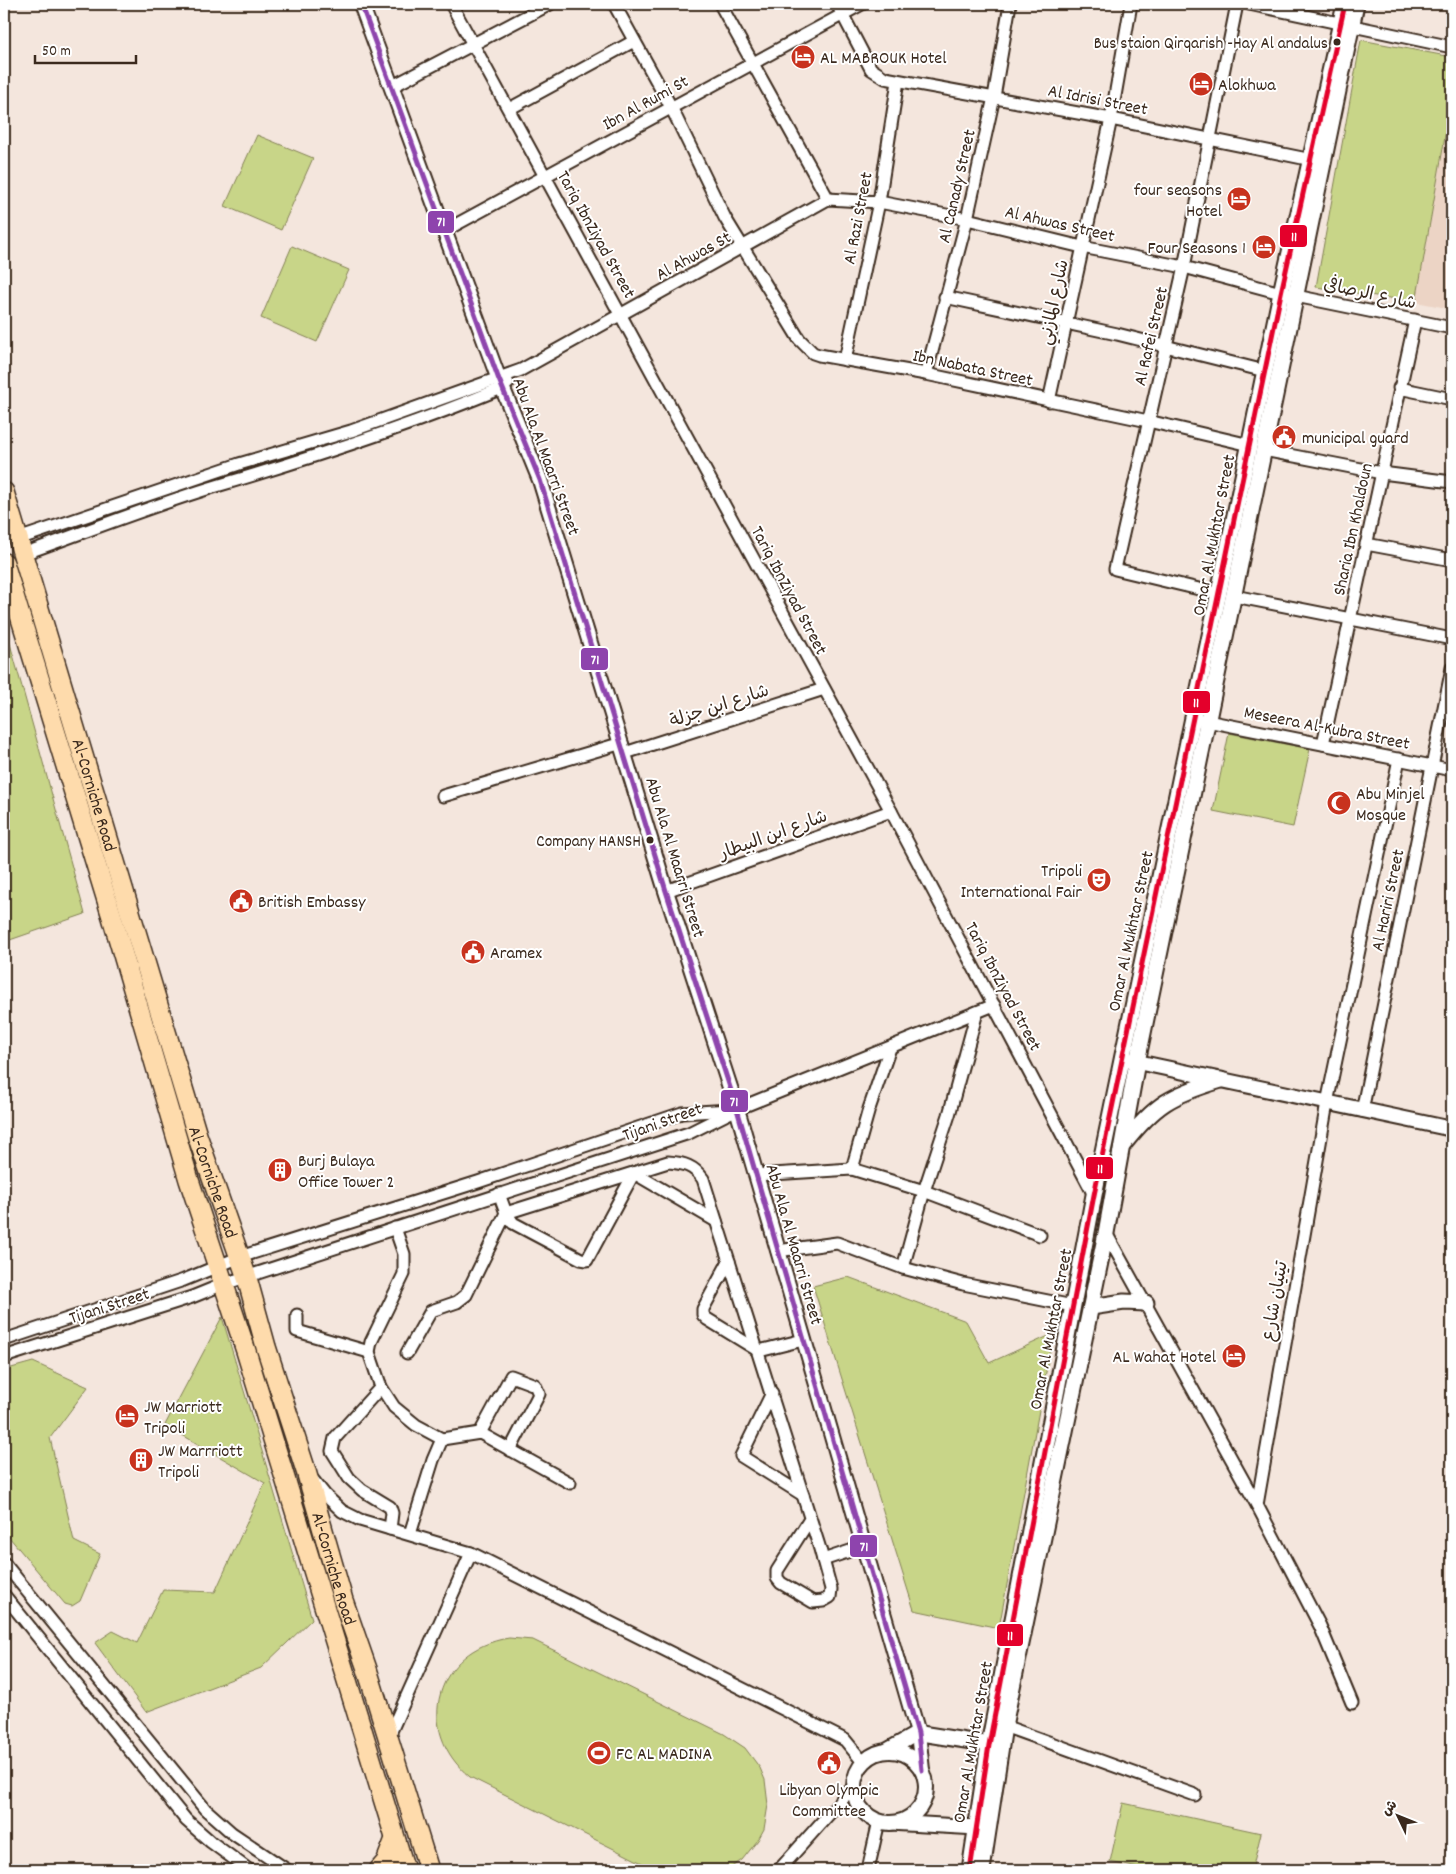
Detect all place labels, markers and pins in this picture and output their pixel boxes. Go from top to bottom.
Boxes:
place label: Bus staion Qirqarish -Hay Al andalus [1094,33,1328,57]
marker: Bus staion Qirqarish -Hay Al andalus [1332,37,1342,47]
hotel icon: AL MABROUK Hotel [790,44,816,70]
place label: AL MABROUK Hotel [820,47,947,72]
hotel icon: Alokhwa [1188,71,1214,97]
place label: Alokhwa [1218,74,1276,99]
place label: four seasons Hotel [1134,179,1223,225]
hotel icon: four seasons Hotel [1226,186,1252,212]
hotel icon: Four Seasons 1 [1251,234,1277,260]
place label: Four Seasons 1 [1148,237,1246,262]
public building icon: municipal guard [1271,424,1297,450]
place label: municipal guard [1302,427,1409,452]
place label: Abu Minjel Mosque [1356,783,1425,829]
mosque icon: Abu Minjel Mosque [1326,790,1352,816]
place label: Company HANSH [536,831,641,855]
marker: Company HANSH [645,835,655,845]
place label: Tripoli International Fair [961,860,1082,906]
theatre icon: Tripoli International Fair [1086,867,1112,893]
public building icon: British Embassy [228,888,254,914]
place label: British Embassy [258,891,366,916]
public building icon: Aramex [460,939,486,965]
place label: Aramex [490,942,542,967]
place label: Burj Bulaya Office Tower 2 [298,1150,394,1196]
building icon: Burj Bulaya Office Tower 2 [267,1157,293,1183]
hotel icon: AL Wahat Hotel [1221,1343,1247,1369]
place label: AL Wahat Hotel [1112,1346,1217,1371]
place label: JW Marriott Tripoli [144,1396,222,1442]
hotel icon: JW Marriott Tripoli [114,1403,140,1429]
place label: JW Marrriott Tripoli [158,1440,243,1486]
building icon: JW Marrriott Tripoli [128,1447,154,1473]
sports icon: FC AL MADINA [586,1740,612,1766]
place label: FC AL MADINA [616,1743,712,1768]
public building icon: Libyan Olympic Committee [816,1750,842,1776]
place label: Libyan Olympic Committee [779,1779,879,1825]

